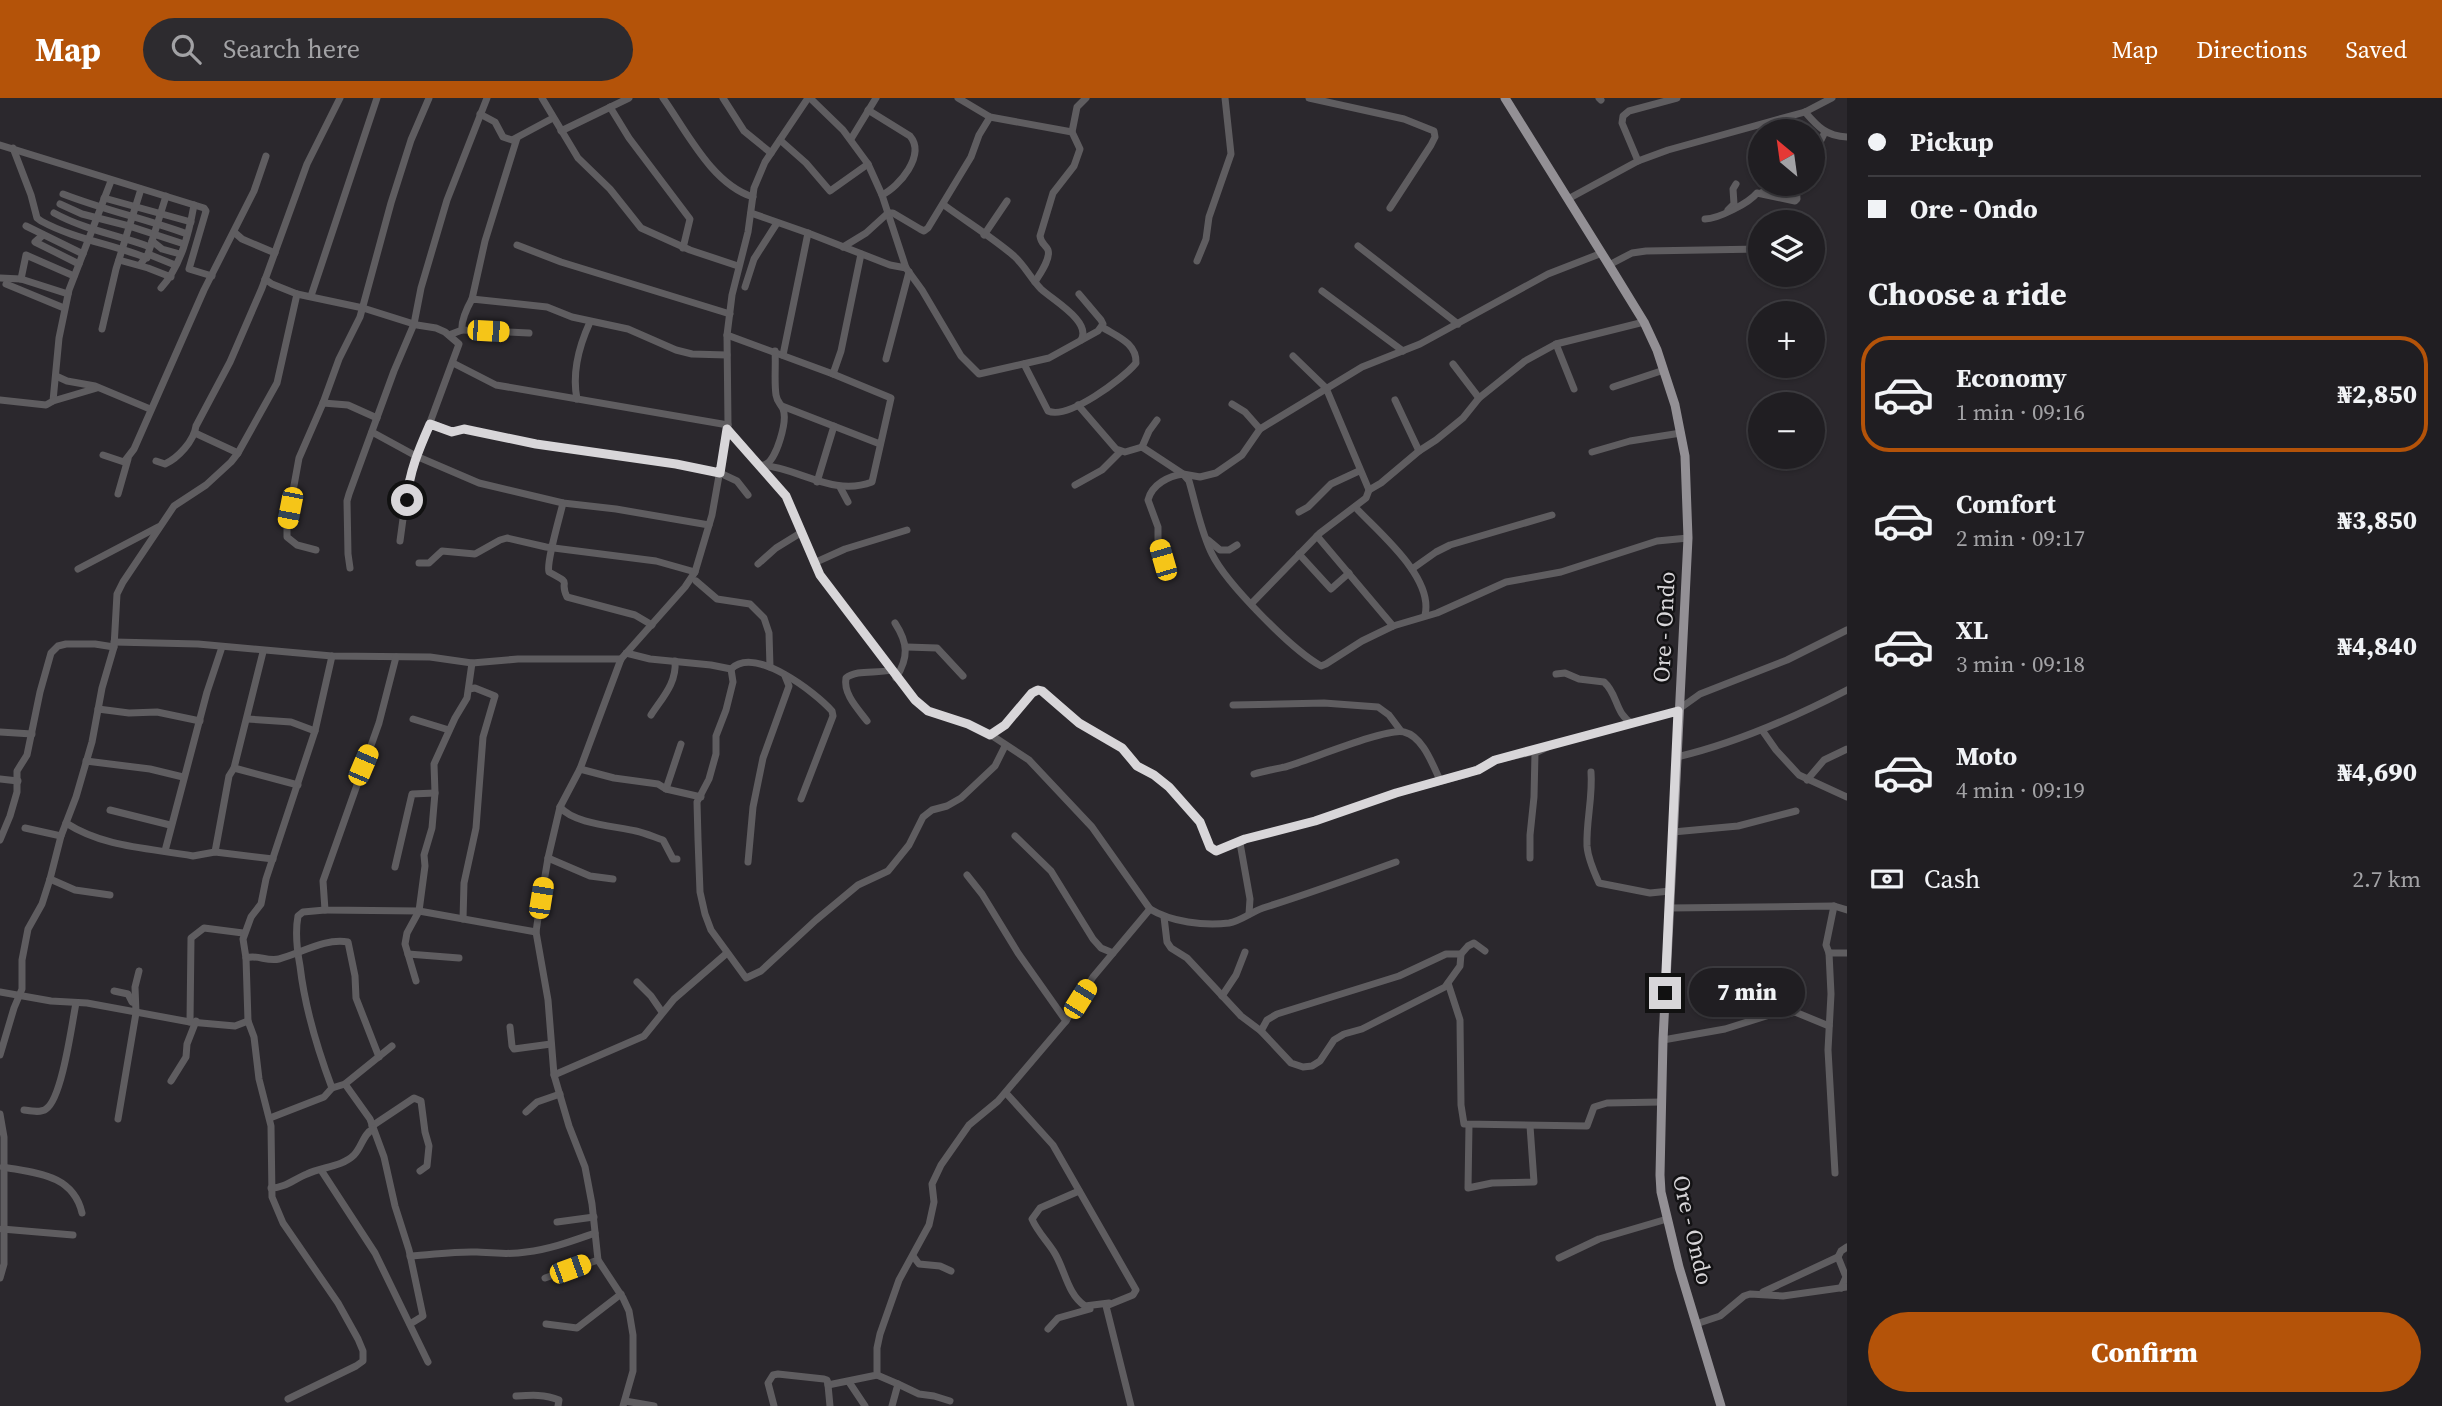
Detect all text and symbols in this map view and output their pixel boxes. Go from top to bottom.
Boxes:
search box [143,18,633,81]
text: Map [35,27,101,72]
icon: search [167,30,205,68]
text: Search here [223,31,360,67]
text: Map [2111,33,2158,66]
text: Directions [2196,33,2307,66]
text: Saved [2345,33,2407,66]
north arrow [1748,119,1825,196]
map controls [1748,119,1825,469]
text: Pickup [1910,124,1994,160]
text: Ore - Ondo [1910,191,2038,227]
button: layers [1748,210,1825,287]
text: Choose a ride [1868,272,2067,316]
button: + [1748,301,1825,378]
car [467,319,510,343]
text: Economy [1956,360,2067,396]
icon: car [1872,363,1935,426]
text: ₦2,850 [2338,376,2417,412]
button: − [1748,392,1825,469]
text: 1 min · 09:16 [1956,396,2085,428]
route start [391,484,423,516]
car [276,485,305,531]
text: Comfort [1956,486,2056,522]
icon: car [1872,489,1935,552]
text: ₦3,850 [2338,502,2417,538]
text: 2 min · 09:17 [1956,522,2085,554]
car [1148,537,1179,583]
street label: Ore - Ondo [1645,571,1683,683]
text: XL [1956,612,1988,648]
icon: car [1872,615,1935,678]
text: ₦4,840 [2338,628,2417,664]
text: 3 min · 09:18 [1956,648,2085,680]
text: Moto [1956,738,2017,774]
icon: car [1872,741,1935,804]
car [346,742,381,788]
text: ₦4,690 [2338,754,2417,790]
text: 4 min · 09:19 [1956,774,2085,806]
icon: cash [1868,860,1906,898]
text: Cash [1924,861,1980,897]
text: 2.7 km [2352,863,2421,895]
car [528,876,555,920]
callout: 7 min [1690,968,1805,1018]
car [1060,976,1101,1022]
text: 7 min [1717,976,1777,1008]
route end [1649,977,1681,1009]
street label: Ore - Ondo [1665,1172,1721,1288]
car [547,1252,594,1286]
button: Confirm [1868,1312,2421,1392]

